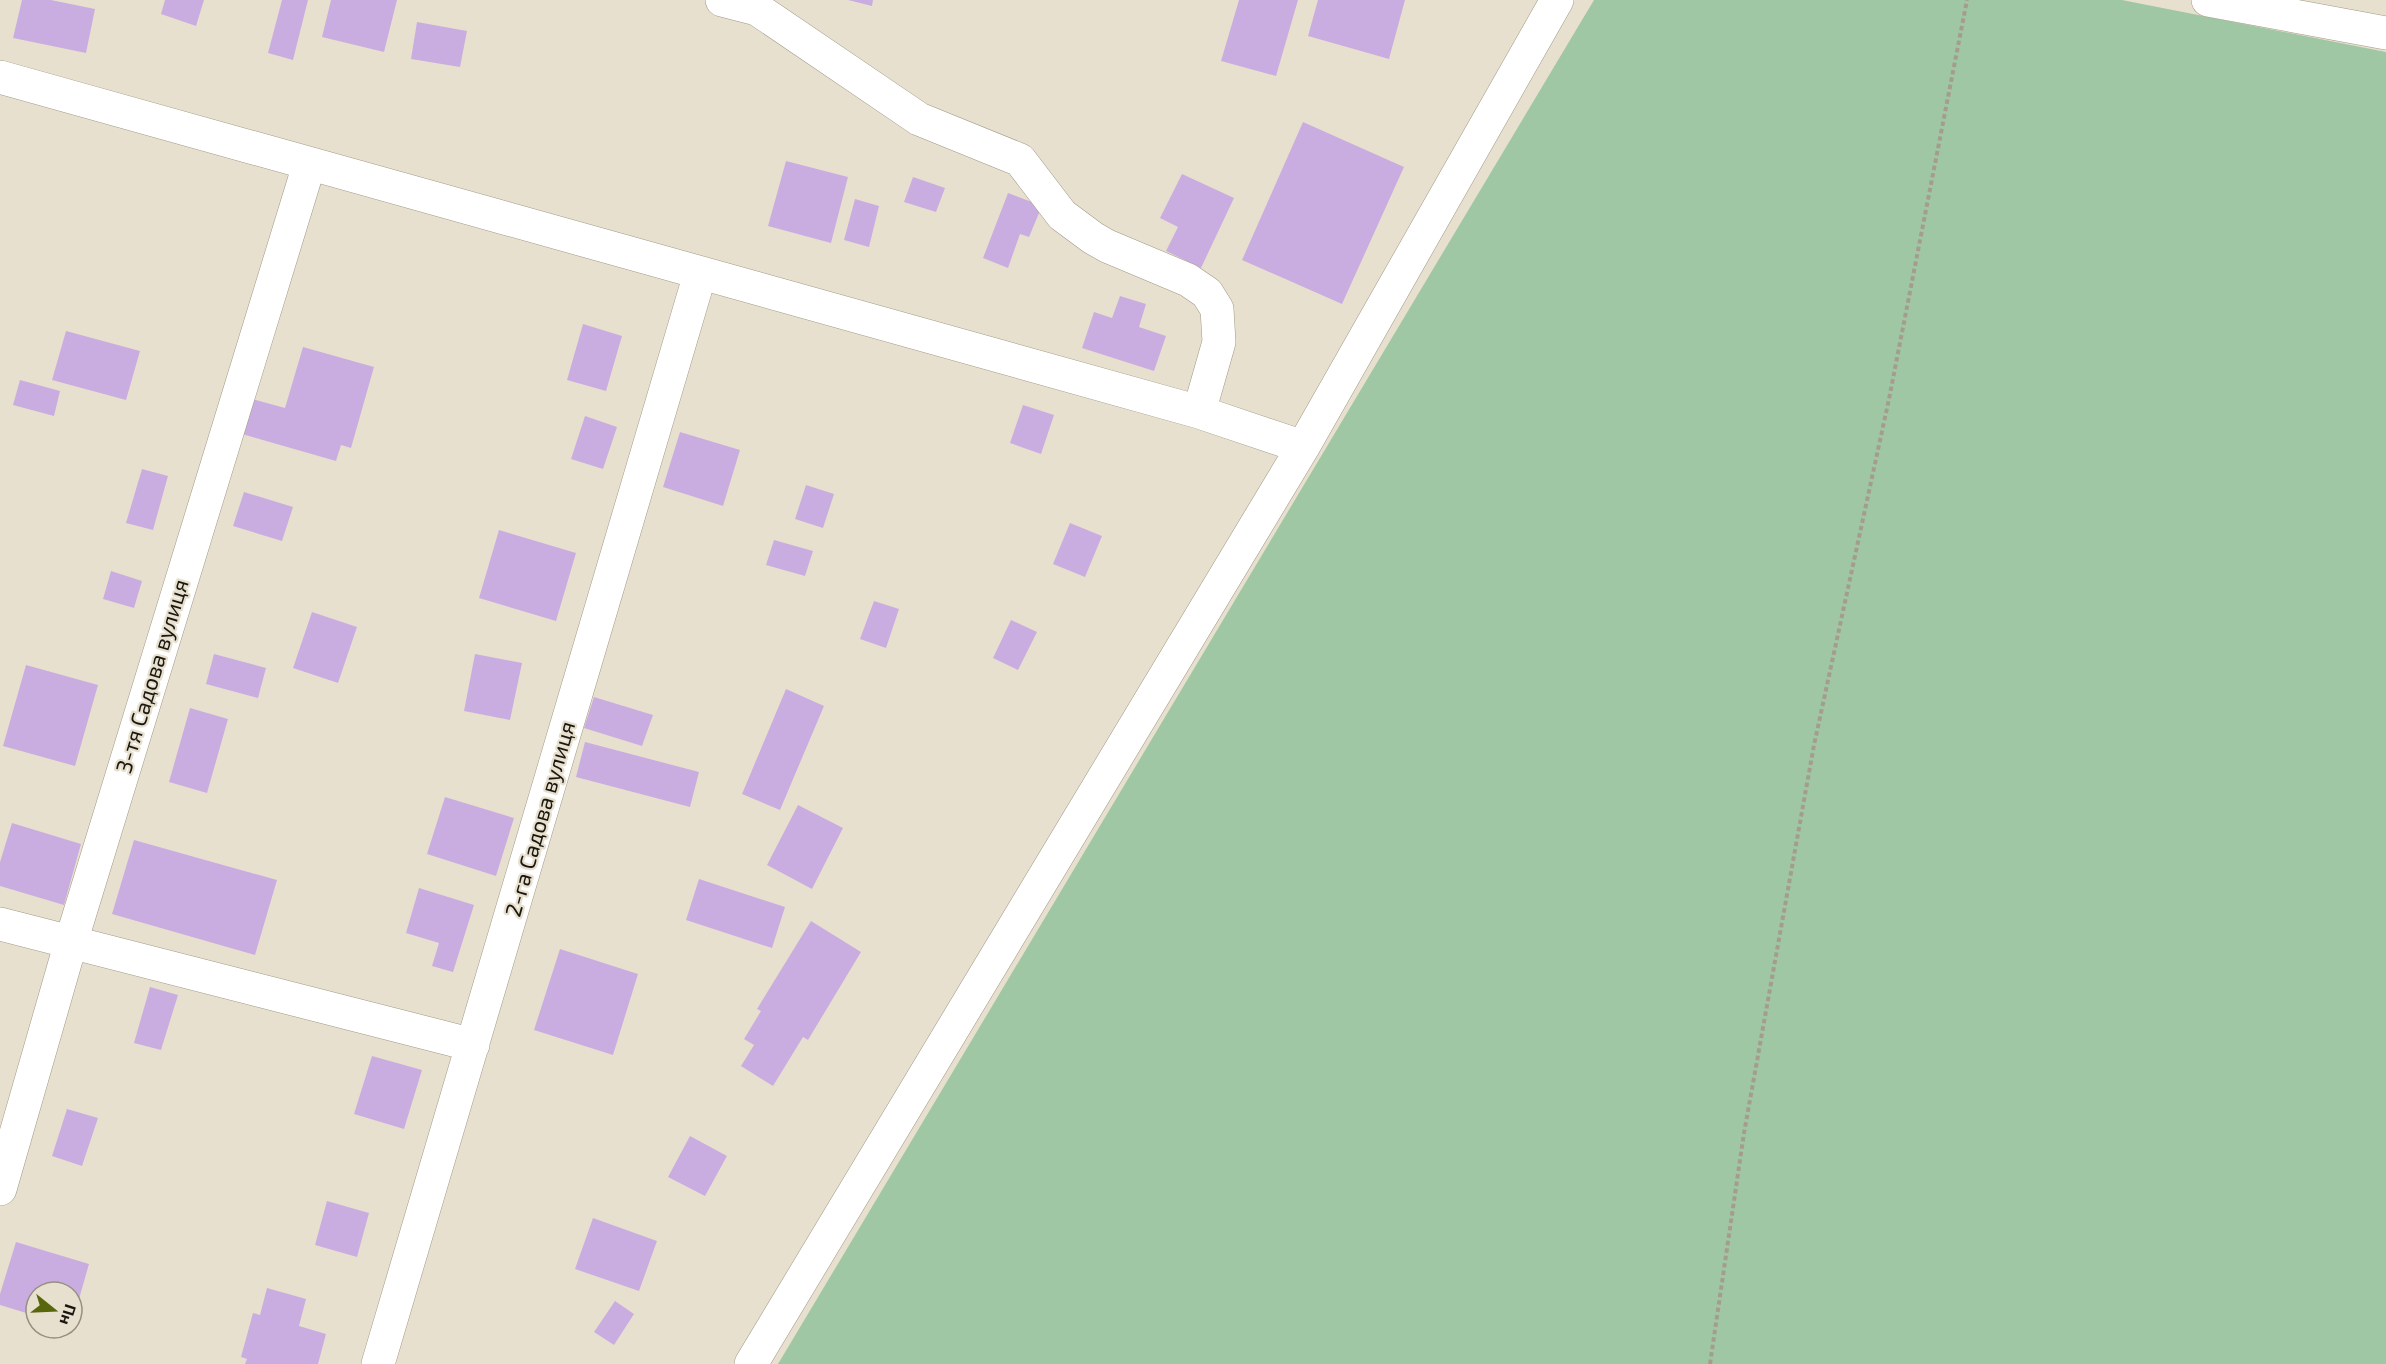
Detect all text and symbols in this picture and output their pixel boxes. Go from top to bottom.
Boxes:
street label: 3-тя Садова вулиця [109,576,194,776]
street label: 2-га Садова вулиця [499,718,580,920]
north arrow [24,1280,84,1340]
text: Пн [56,1302,81,1328]

